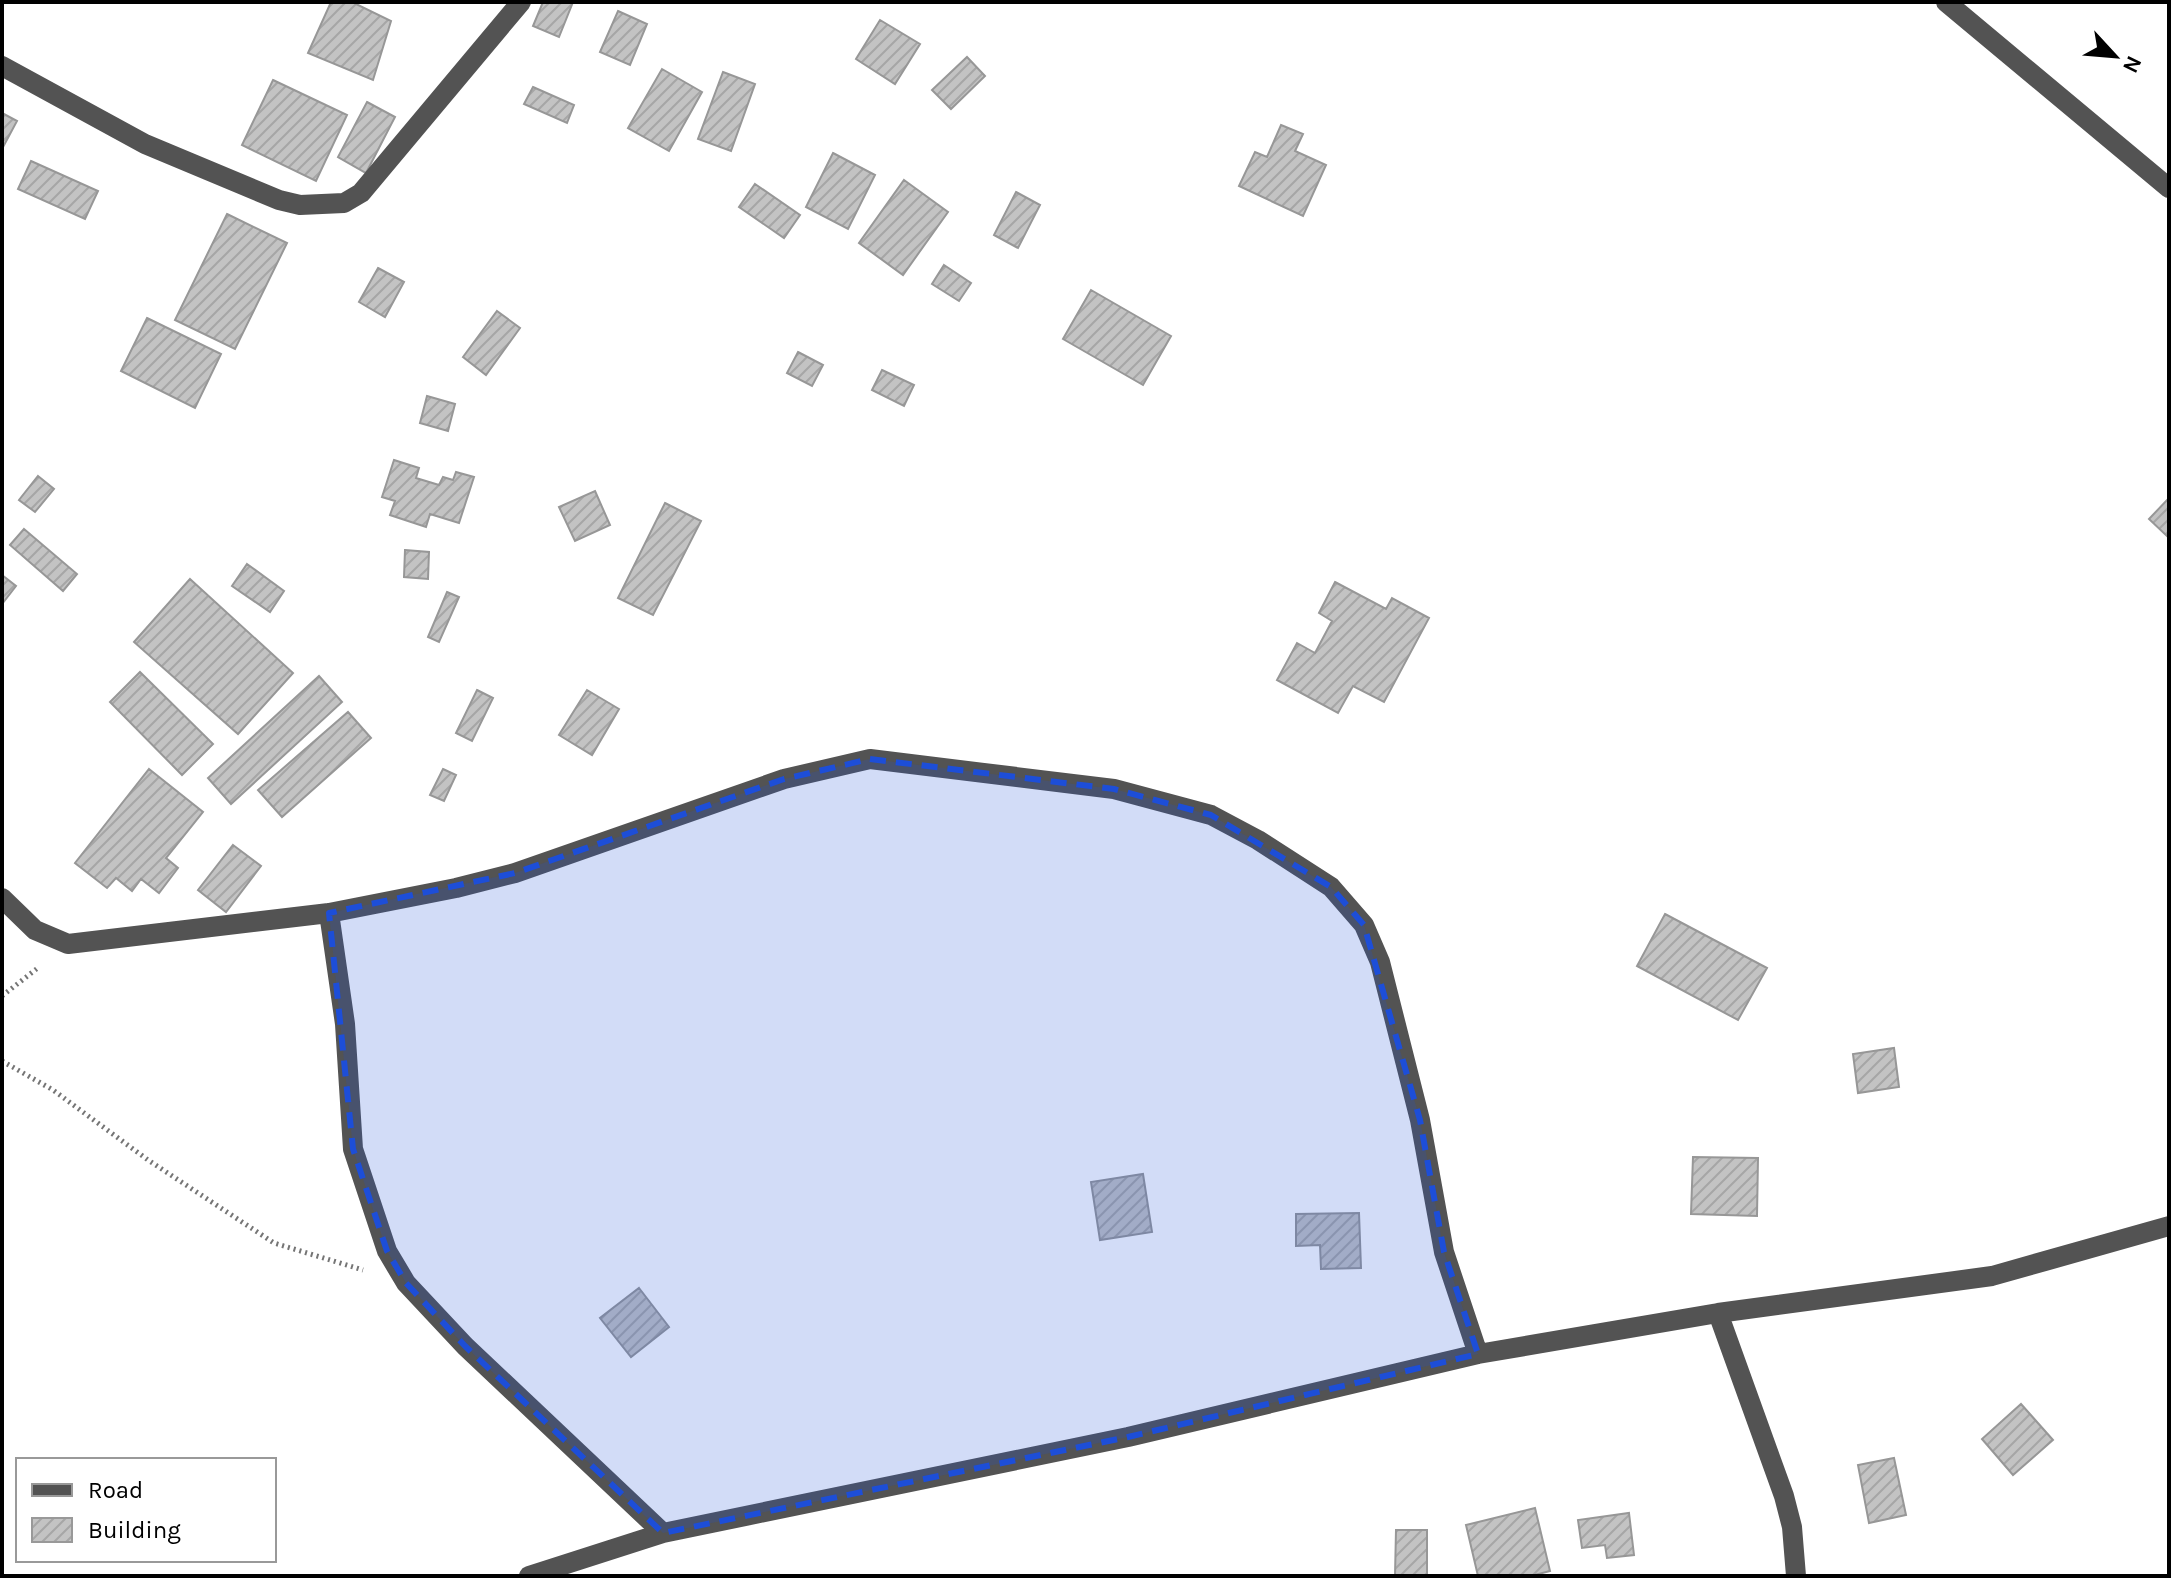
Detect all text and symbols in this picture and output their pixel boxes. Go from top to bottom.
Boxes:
north arrow [2075,16,2155,96]
text: N [2117,52,2147,77]
legend [16,1458,276,1562]
text: Road [88,1476,143,1504]
text: Building [88,1516,181,1544]

